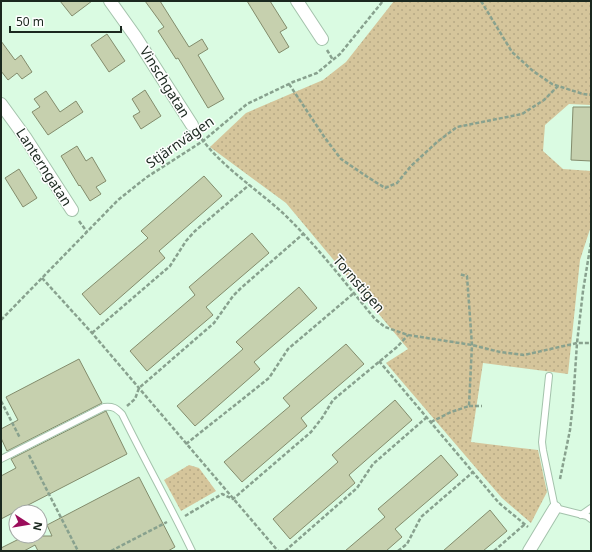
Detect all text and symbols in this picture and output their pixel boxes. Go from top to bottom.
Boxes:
scale bar [10,8,121,34]
text: 50 m [16,13,44,30]
street label: Vinschgatan [136,42,195,121]
street label: Stjärnvägen [142,111,217,172]
street label: Lanterngatan [12,124,77,209]
street label: Tornstigen [329,251,390,316]
north arrow [8,504,48,544]
text: N [30,520,47,532]

